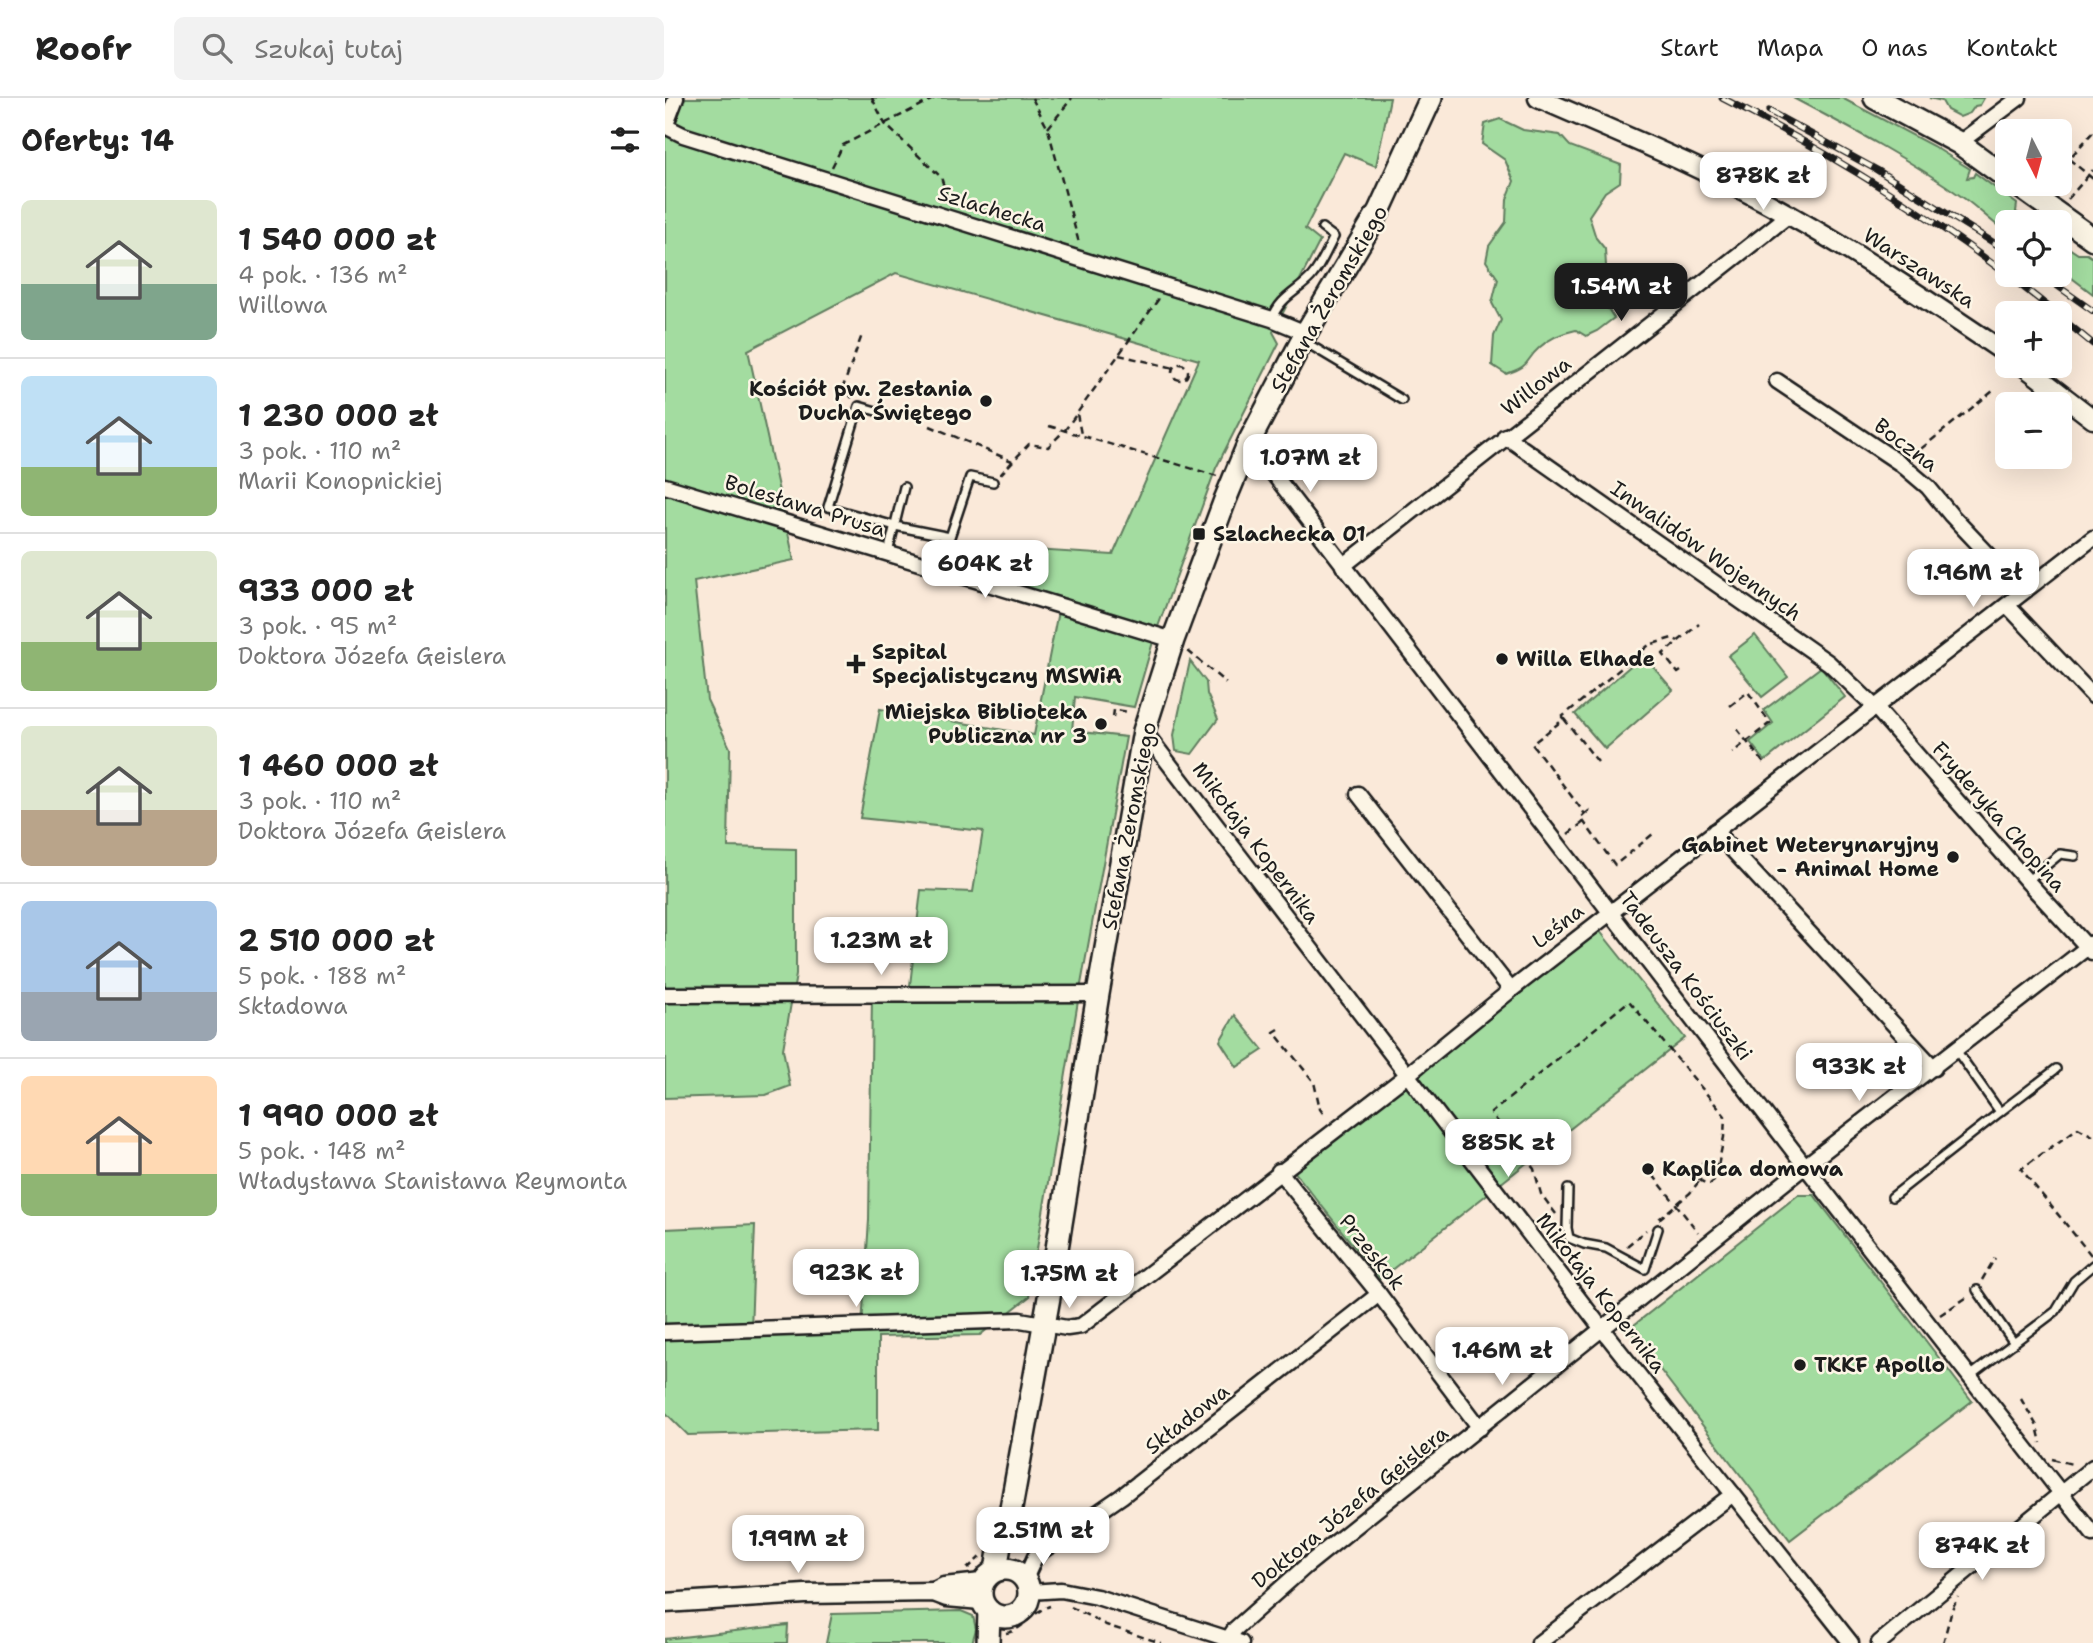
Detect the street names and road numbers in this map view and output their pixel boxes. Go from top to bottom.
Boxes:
street label: Szlachecka [934,179,1050,239]
street label: Stefana Żeromskiego [1264,200,1394,398]
street label: Warszawska [1858,221,1980,315]
street label: Willowa [1495,350,1577,422]
street label: Boczna [1868,412,1944,478]
street label: Bolesława Prusa [721,468,889,544]
street label: Inwalidów Wojennych [1605,474,1807,628]
street label: Stefana Żeromskiego [1095,719,1163,933]
street label: Fryderyka Chopina [1926,736,2072,898]
street label: Mikołaja Kopernika [1186,756,1326,930]
street label: Tadeusza Kościuszki [1613,886,1759,1066]
street label: Leśna [1526,897,1590,955]
street label: Mikołaja Kopernika [1530,1207,1672,1379]
street label: Przeskok [1333,1208,1411,1296]
street label: Składowa [1139,1377,1235,1461]
street label: Doktora Józefa Geislera [1246,1419,1454,1595]

